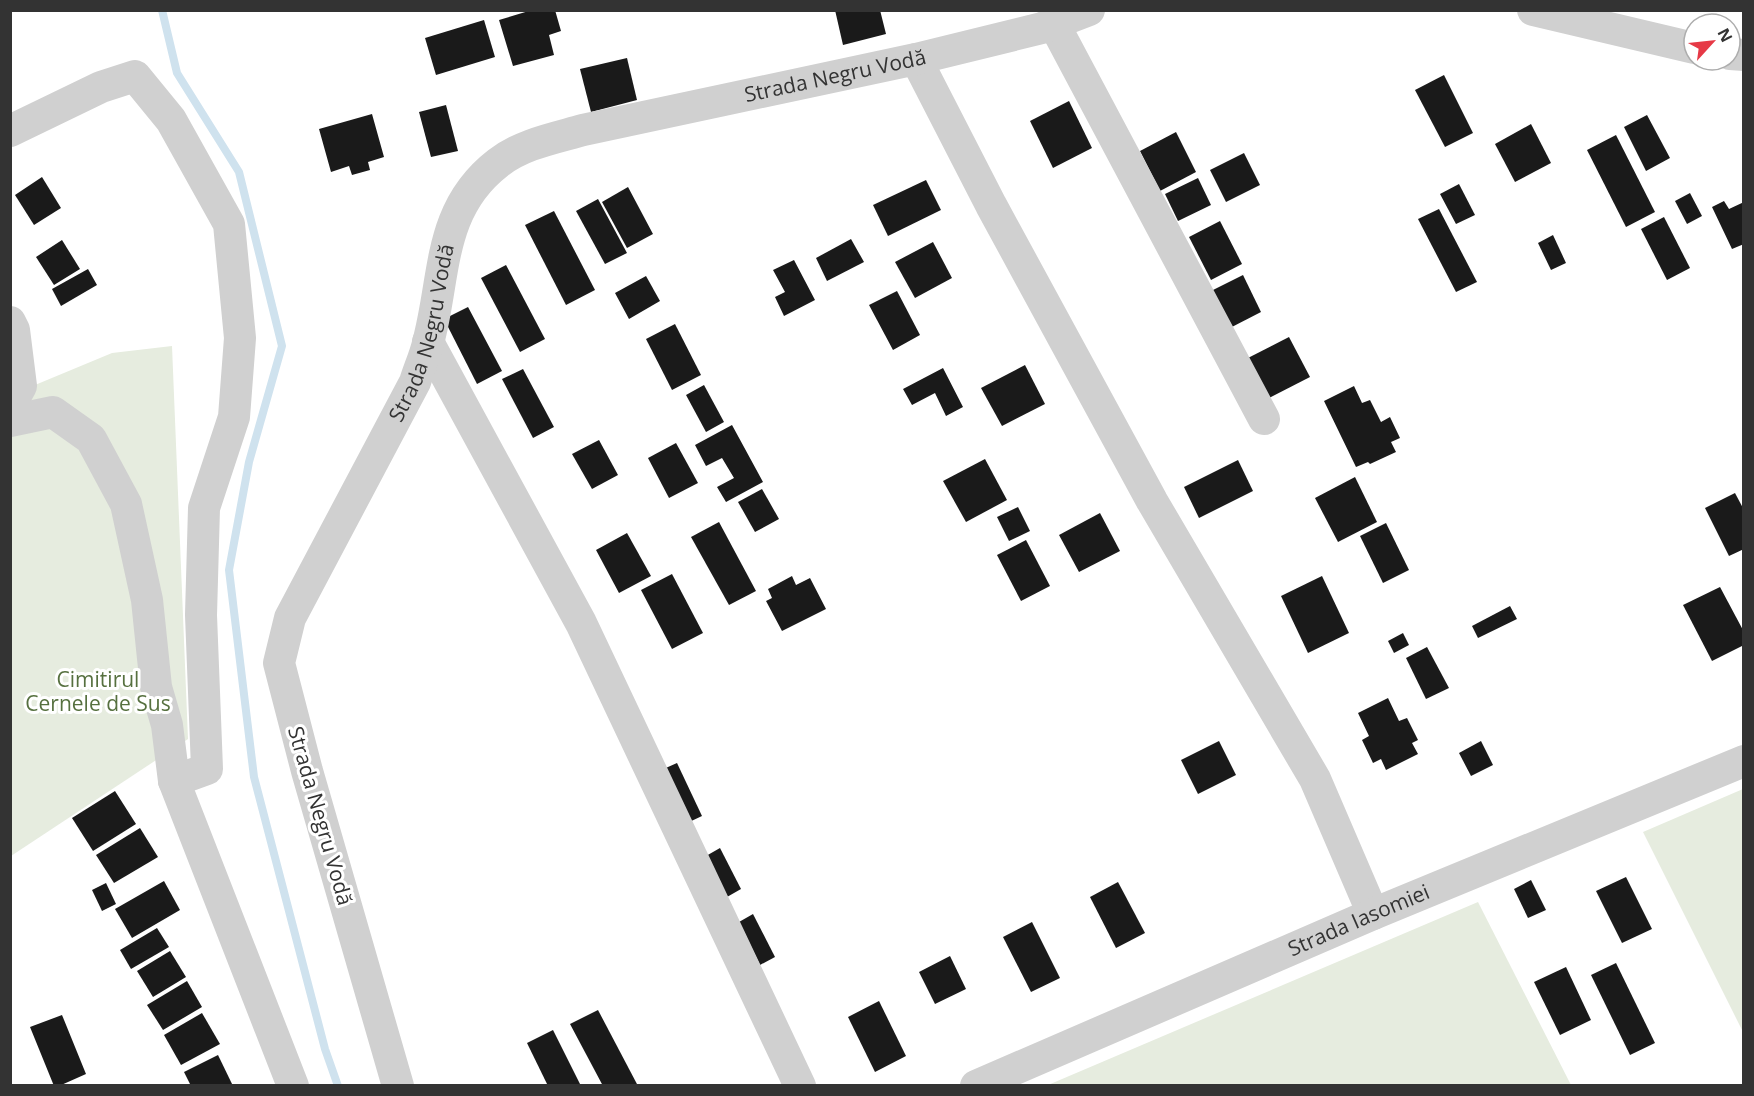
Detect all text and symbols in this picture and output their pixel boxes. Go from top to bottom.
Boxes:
north arrow [1682,12,1742,72]
text: N [1713,24,1738,46]
street label: Strada Negru Vodă [742,42,929,108]
street label: Strada Negru Vodă [381,241,460,426]
park label: Cimitirul Cernele de Sus [25,665,171,717]
street label: Strada Negru Vodă [282,723,360,908]
street label: Strada Iasomiei [1283,877,1433,962]

